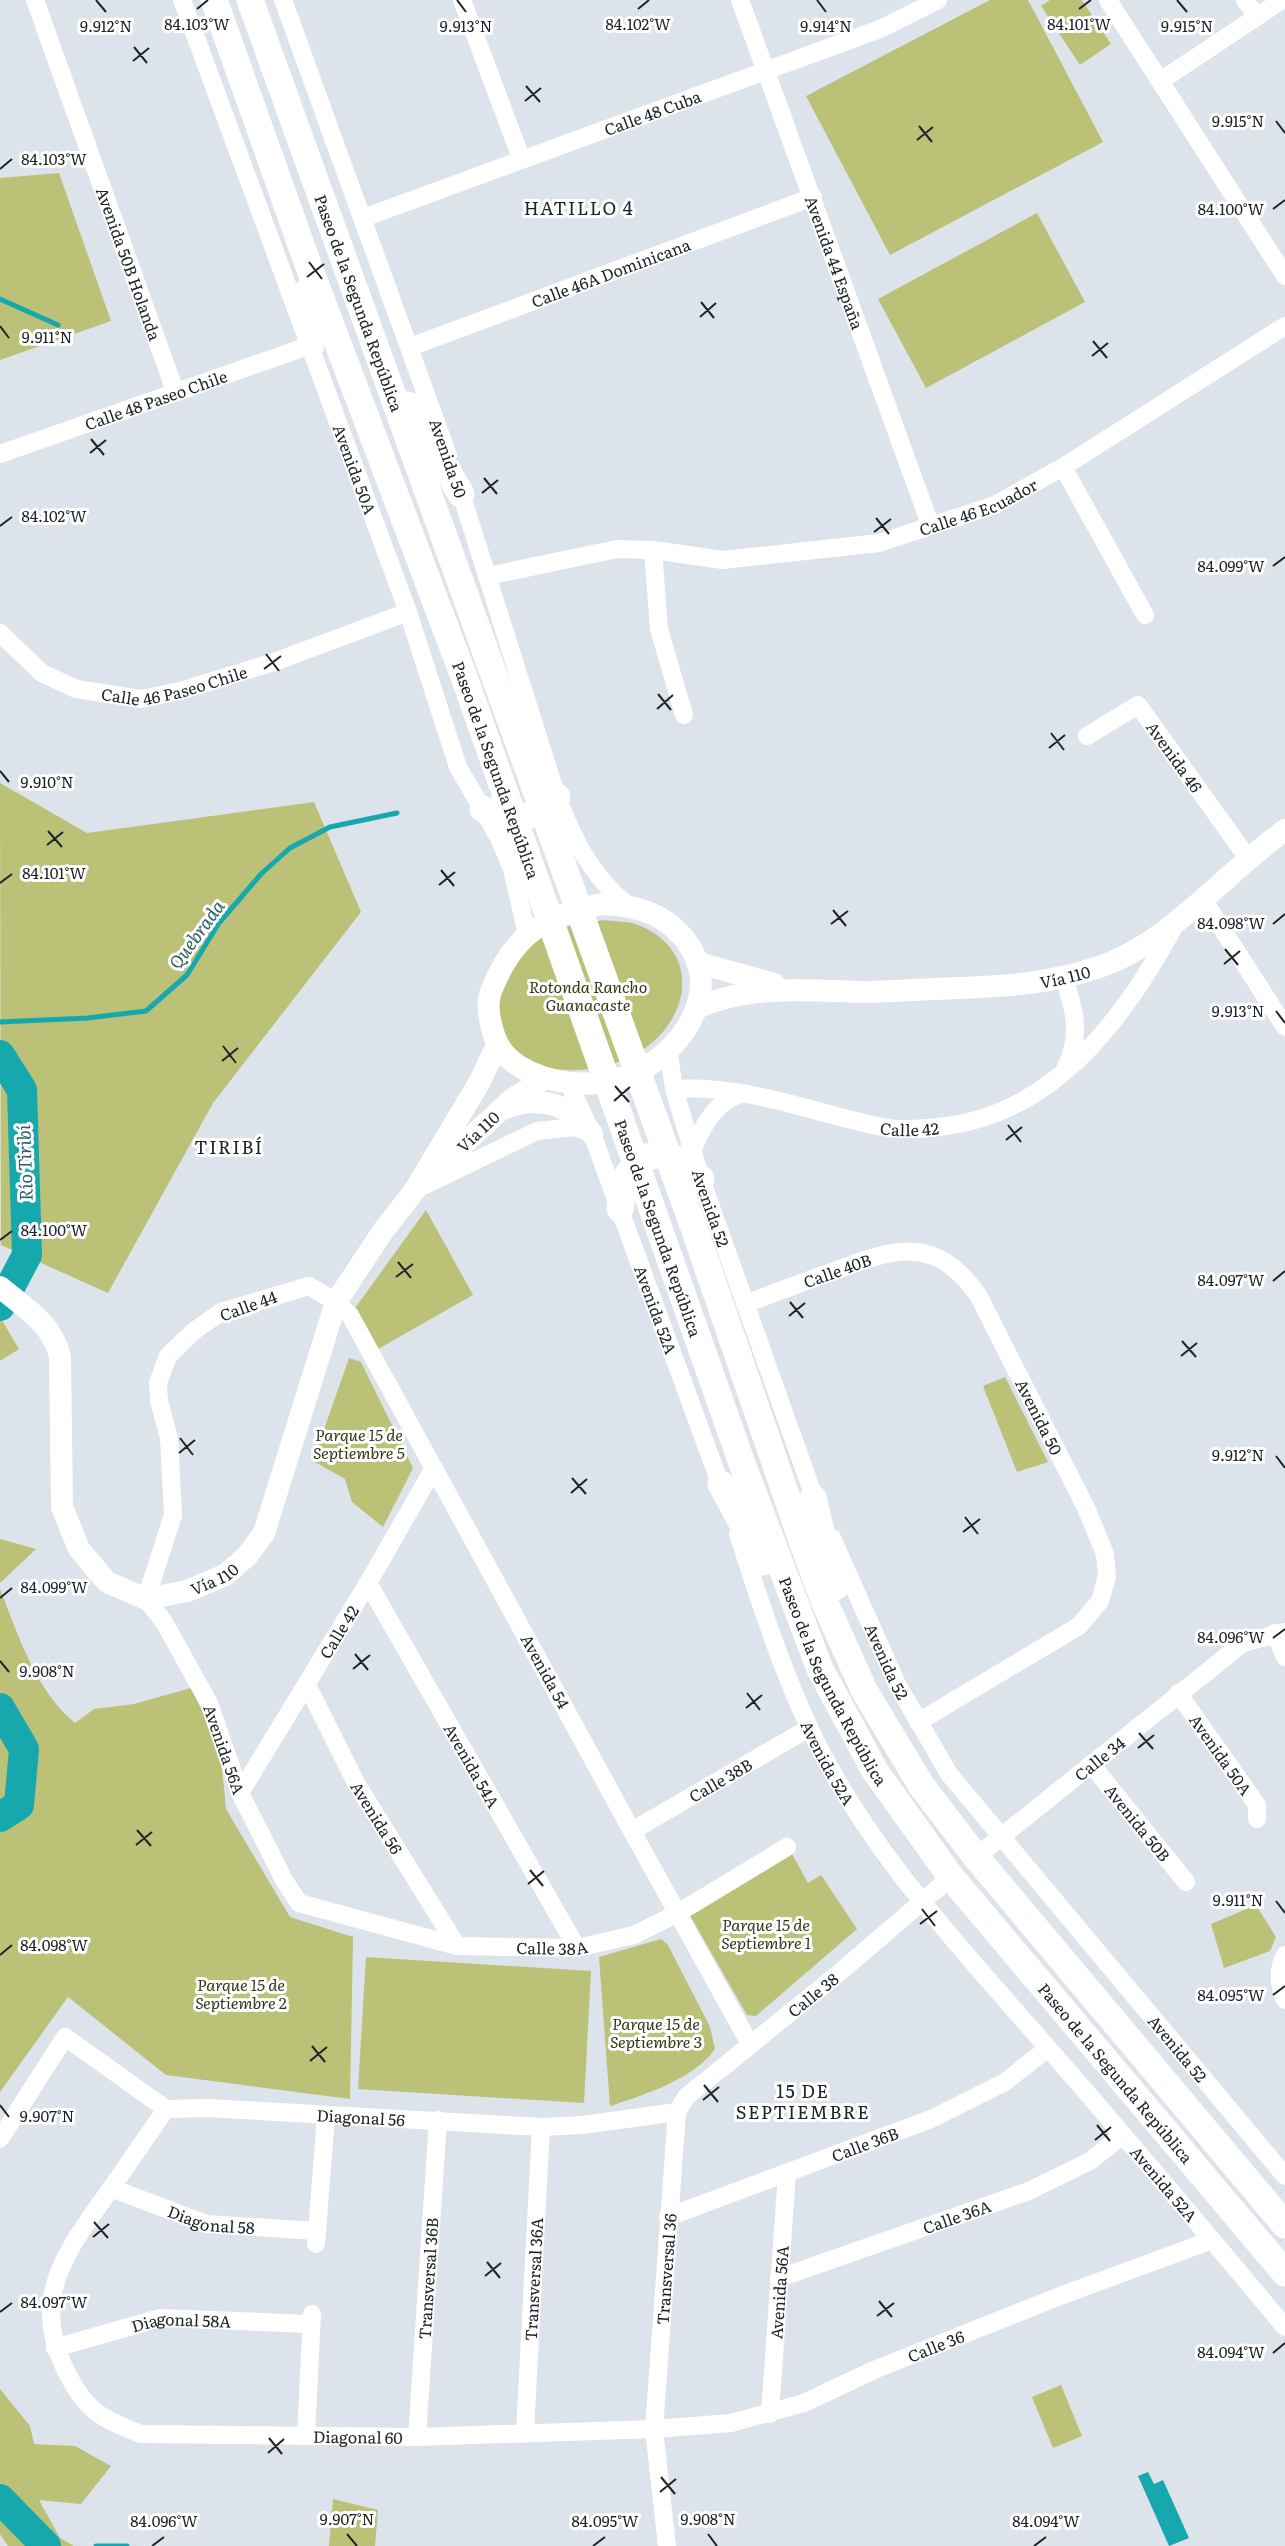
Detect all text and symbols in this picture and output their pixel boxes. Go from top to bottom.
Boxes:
text: 84.103°W [164,12,230,35]
text: 84.102°W [605,12,671,35]
text: 84.101°W [1047,12,1111,35]
text: 9.912°N [80,14,132,37]
text: 9.913°N [440,14,492,37]
text: 9.914°N [800,14,852,37]
text: 9.915°N [1161,14,1213,37]
street label: Calle 48 Cuba [600,83,705,141]
text: 9.915°N [1212,109,1264,132]
text: 84.103°W [21,147,87,170]
street label: Avenida 50B Holanda [91,184,168,344]
street label: Paseo de la Segunda República [309,191,410,415]
street label: Avenida 44 España [800,192,871,333]
district label: HATILLO 4 [524,194,634,221]
text: 84.100°W [1198,197,1265,220]
street label: Calle 46A Dominicana [528,232,694,313]
text: 9.911°N [22,325,72,348]
street label: Calle 48 Paseo Chile [81,363,230,435]
street label: Avenida 50 [424,415,474,501]
street label: Avenida 50A [328,421,383,518]
street label: Calle 46 Ecuador [916,472,1042,541]
text: 84.102°W [21,504,87,527]
text: 84.099°W [1197,554,1265,577]
street label: Paseo de la Segunda República [447,657,546,882]
street label: Calle 46 Paseo Chile [100,659,250,711]
street label: Avenida 46 [1141,716,1209,797]
text: 9.910°N [21,770,73,793]
text: 84.101°W [22,861,86,884]
water label: Quebrada [162,893,231,974]
text: 84.098°W [1197,911,1265,934]
street label: Vía 110 [1038,959,1093,993]
park label: Rotonda Rancho Guanacaste [529,974,647,1016]
text: 9.913°N [1212,999,1264,1022]
street label: Vía 110 [451,1105,505,1157]
street label: Calle 42 [878,1115,940,1141]
street label: Paseo de la Segunda República [609,1116,708,1340]
water label: Río Tiribí [9,1124,39,1201]
district label: TIRIBÍ [194,1133,264,1160]
street label: Avenida 52 [687,1166,736,1250]
text: 84.100°W [21,1218,88,1241]
street label: Calle 40B [800,1247,874,1293]
street label: Avenida 52A [629,1262,684,1358]
text: 84.097°W [1198,1268,1265,1291]
street label: Calle 44 [216,1284,280,1326]
street label: Avenida 50 [1010,1374,1069,1459]
park label: Parque 15 de Septiembre 5 [313,1422,405,1464]
text: 9.912°N [1212,1443,1264,1466]
street label: Vía 110 [186,1557,244,1600]
street label: Paseo de la Segunda República [774,1573,894,1791]
text: 84.099°W [20,1575,88,1598]
street label: Calle 42 [313,1600,364,1663]
street label: Avenida 52 [859,1619,915,1704]
text: 84.096°W [1197,1625,1265,1648]
street label: Avenida 54 [516,1629,576,1713]
text: 9.908°N [19,1659,75,1682]
street label: Avenida 56A [198,1701,252,1798]
street label: Avenida 50A [1184,1709,1258,1800]
street label: Avenida 52A [795,1716,861,1810]
street label: Avenida 54A [439,1719,506,1812]
street label: Calle 34 [1069,1730,1130,1786]
street label: Calle 38B [684,1752,756,1808]
street label: Avenida 56 [346,1776,409,1859]
street label: Avenida 50B [1100,1779,1177,1866]
text: 9.911°N [1213,1888,1263,1911]
park label: Parque 15 de Septiembre 1 [721,1912,811,1954]
text: 84.098°W [20,1933,88,1956]
street label: Calle 38A [516,1934,590,1960]
street label: Calle 38 [782,1966,843,2022]
park label: Parque 15 de Septiembre 2 [195,1972,287,2014]
street label: Paseo de la Segunda República [1033,1977,1199,2168]
text: 84.095°W [1198,1983,1265,2006]
street label: Avenida 52 [1143,2009,1213,2087]
park label: Parque 15 de Septiembre 3 [610,2011,702,2053]
district label: 15 DE SEPTIEMBRE [736,2077,870,2125]
street label: Diagonal 56 [316,2102,406,2131]
text: 9.907°N [20,2104,74,2127]
street label: Calle 36B [828,2120,902,2167]
street label: Avenida 52A [1125,2140,1204,2227]
street label: Calle 36A [919,2193,994,2239]
street label: Diagonal 58 [164,2199,256,2239]
street label: Transversal 36 [650,2212,682,2326]
street label: Transversal 36B [412,2217,444,2340]
street label: Transversal 36A [518,2217,548,2341]
street label: Avenida 56A [763,2245,794,2340]
text: 84.097°W [21,2290,88,2313]
street label: Diagonal 58A [128,2306,232,2338]
street label: Calle 36 [904,2323,968,2368]
text: 84.094°W [1197,2340,1265,2363]
street label: Diagonal 60 [313,2424,403,2449]
text: 9.907°N [320,2507,374,2530]
text: 9.908°N [680,2507,736,2530]
text: 84.096°W [130,2509,198,2532]
text: 84.095°W [572,2509,639,2532]
text: 84.094°W [1012,2509,1080,2532]

